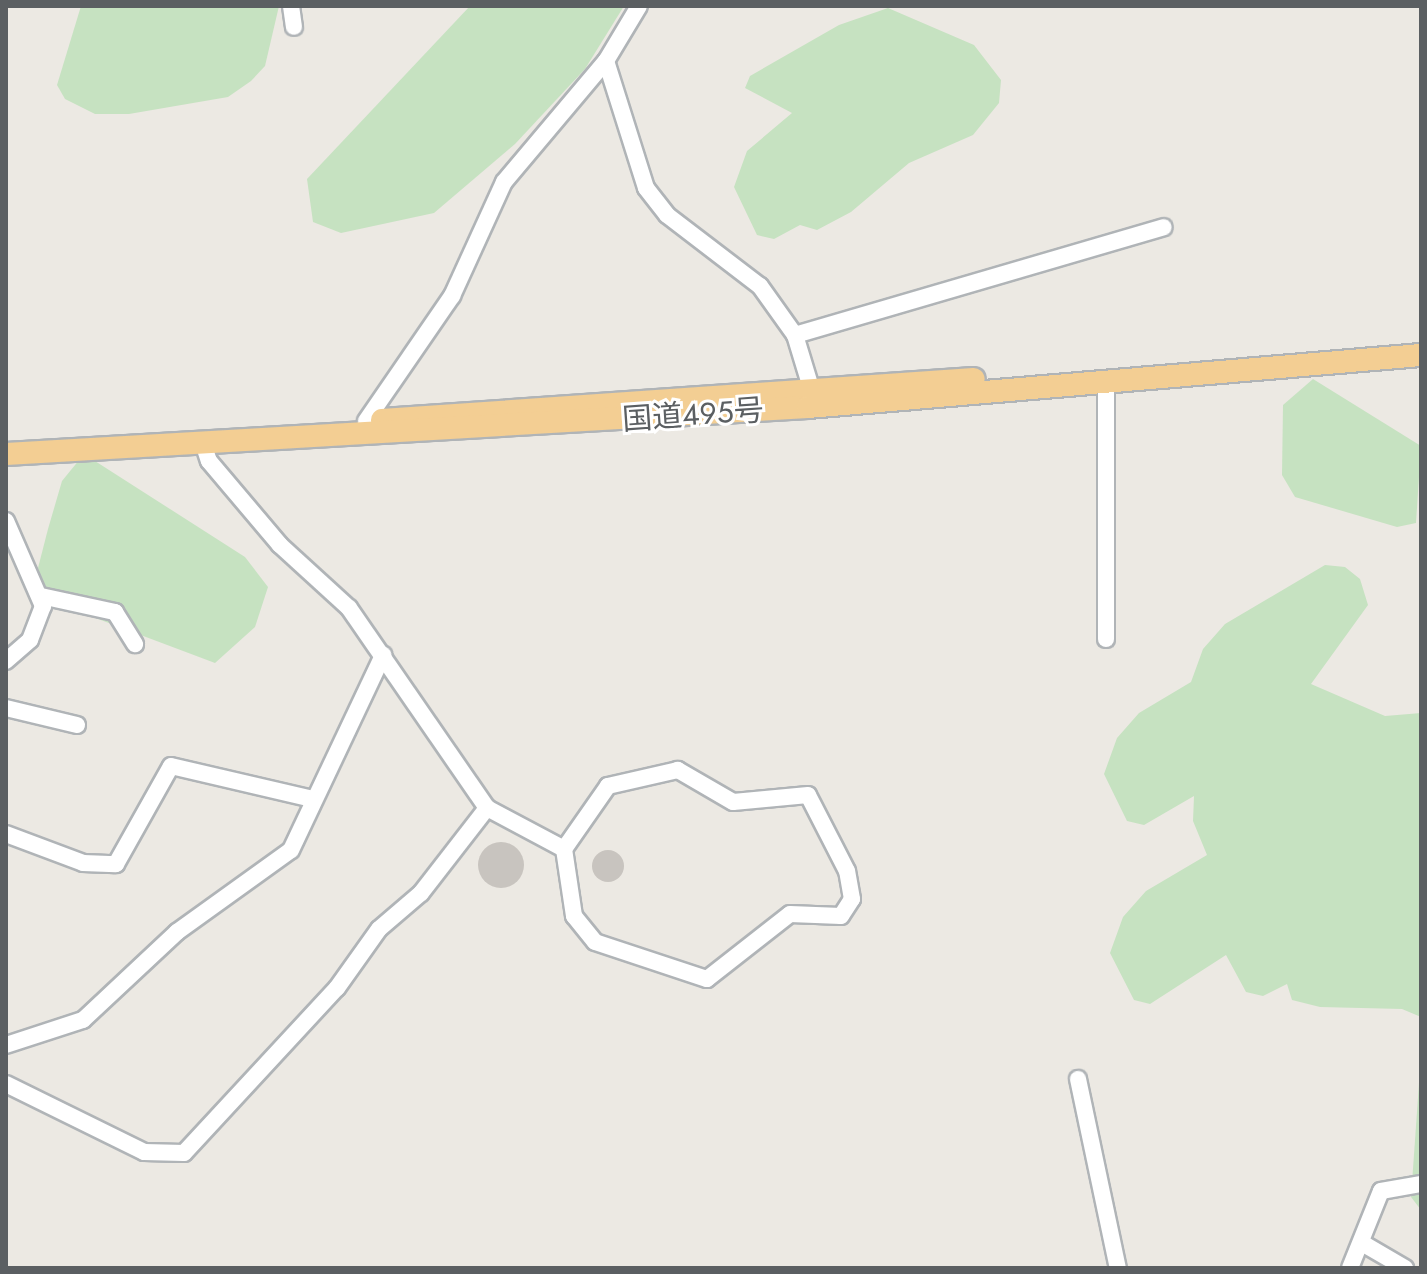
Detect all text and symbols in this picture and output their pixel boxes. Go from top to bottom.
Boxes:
street label: 国道495号 [621,392,765,438]

